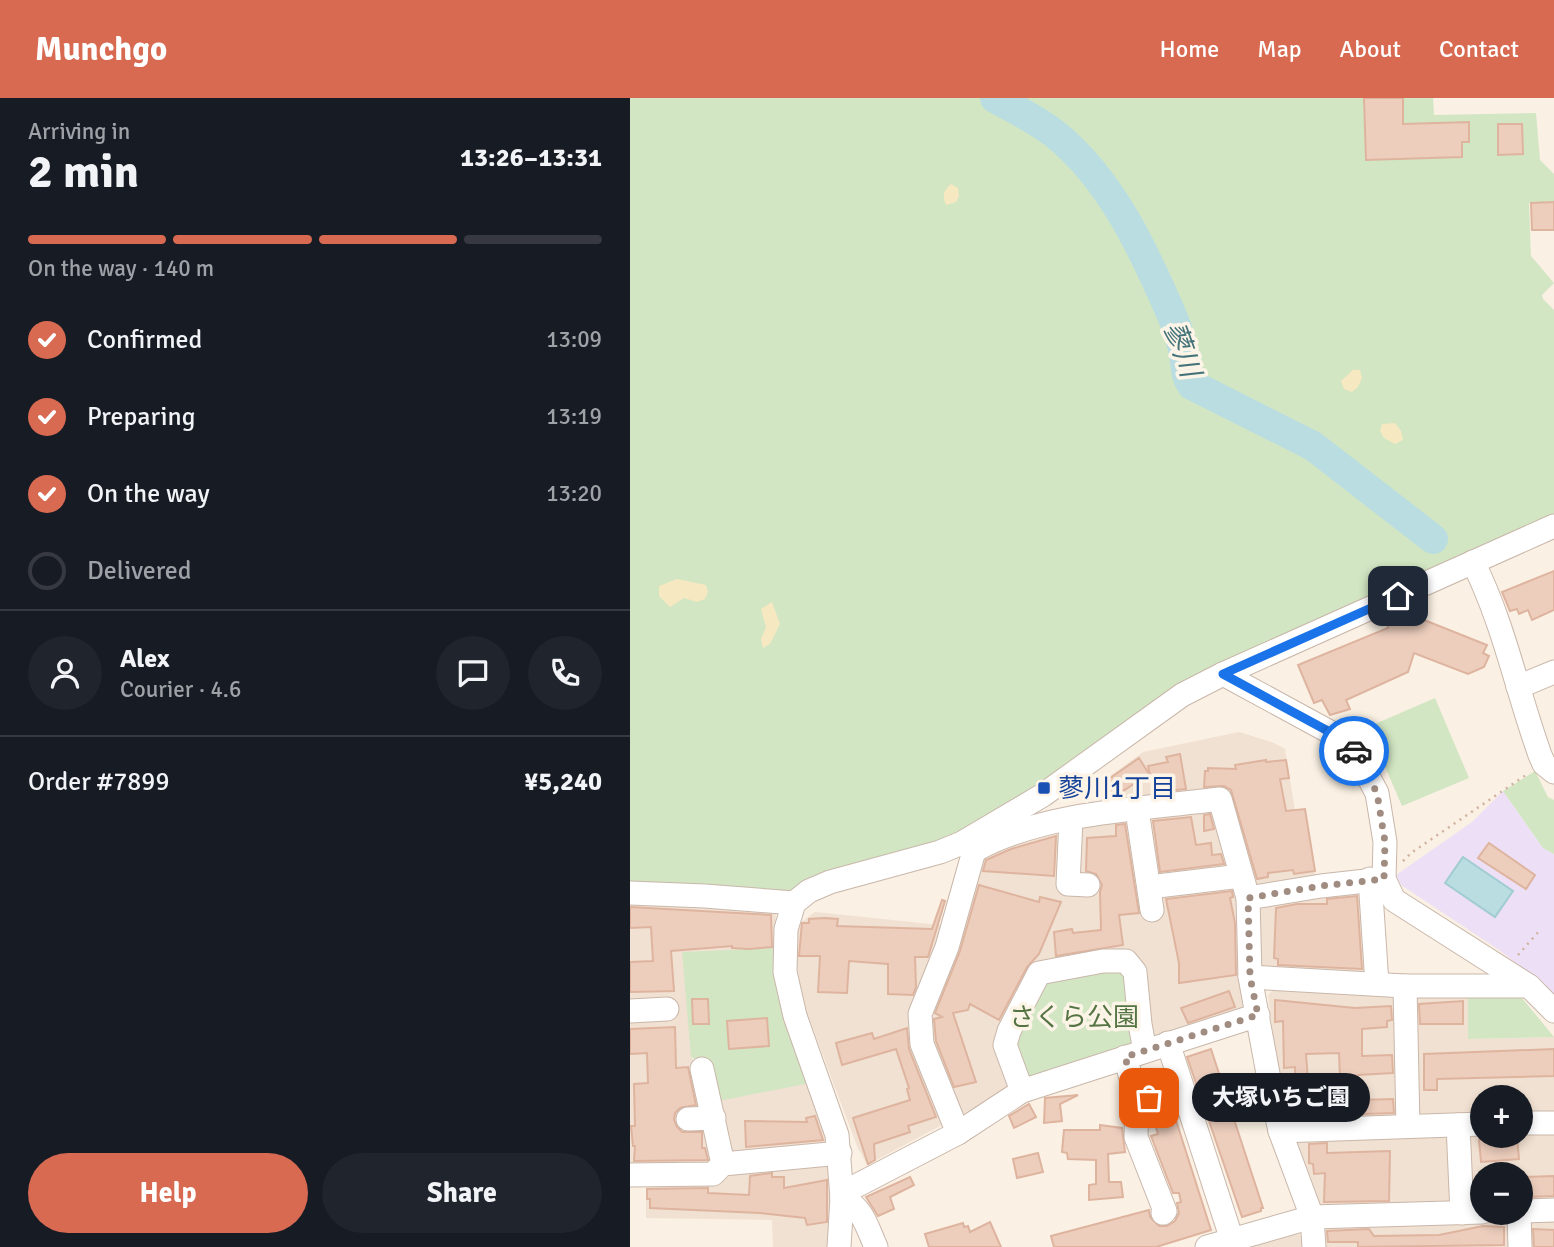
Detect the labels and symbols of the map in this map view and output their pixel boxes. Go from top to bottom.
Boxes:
water label: 蓼川 [1157,317,1209,384]
pin [1368,566,1428,626]
courier [1319,716,1389,786]
place label: 蓼川1丁目 [1058,773,1176,805]
marker: 蓼川1丁目 [1036,780,1052,796]
park label: さくら公園 [1009,1002,1139,1034]
pin [1119,1068,1179,1128]
callout: 大塚いちご園 [1191,1074,1370,1122]

